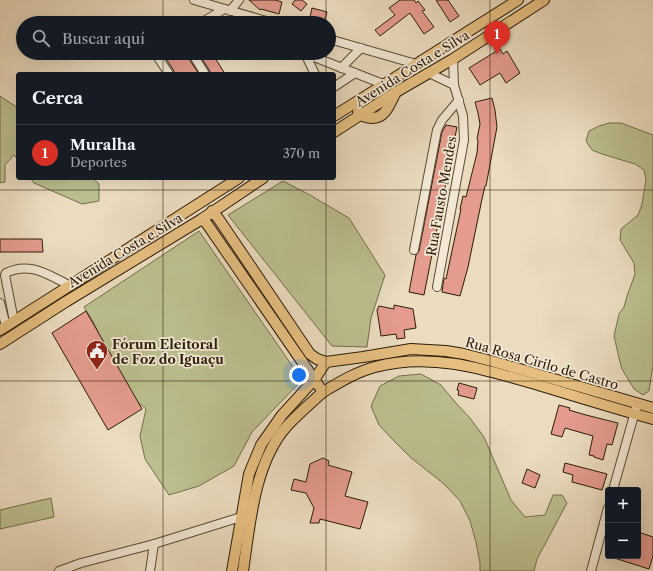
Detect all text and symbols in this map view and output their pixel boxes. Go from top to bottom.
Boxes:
search box [16,16,336,60]
pin: 1 [484,21,510,54]
street label: Avenida Costa e Silva [351,26,472,110]
icon: search [30,27,52,49]
text: Buscar aquí [62,29,145,48]
text: Cerca [32,88,83,108]
text: Muralha [70,135,136,154]
street label: Rua Fausto Mendes [423,135,459,257]
text: 1 [42,145,48,161]
text: 370 m [283,145,320,161]
text: Deportes [70,154,127,170]
street label: Avenida Costa e Silva [64,209,185,291]
street label: Rua Rosa Cirilo de Castro [464,333,620,393]
place label: Fórum Eleitoral de Foz do Iguaçu [112,336,224,367]
public building icon: Fórum Eleitoral de Foz do Iguaçu [84,338,110,371]
your location [289,365,309,385]
map controls [605,487,641,559]
button: + [605,487,641,523]
button: − [605,523,641,559]

